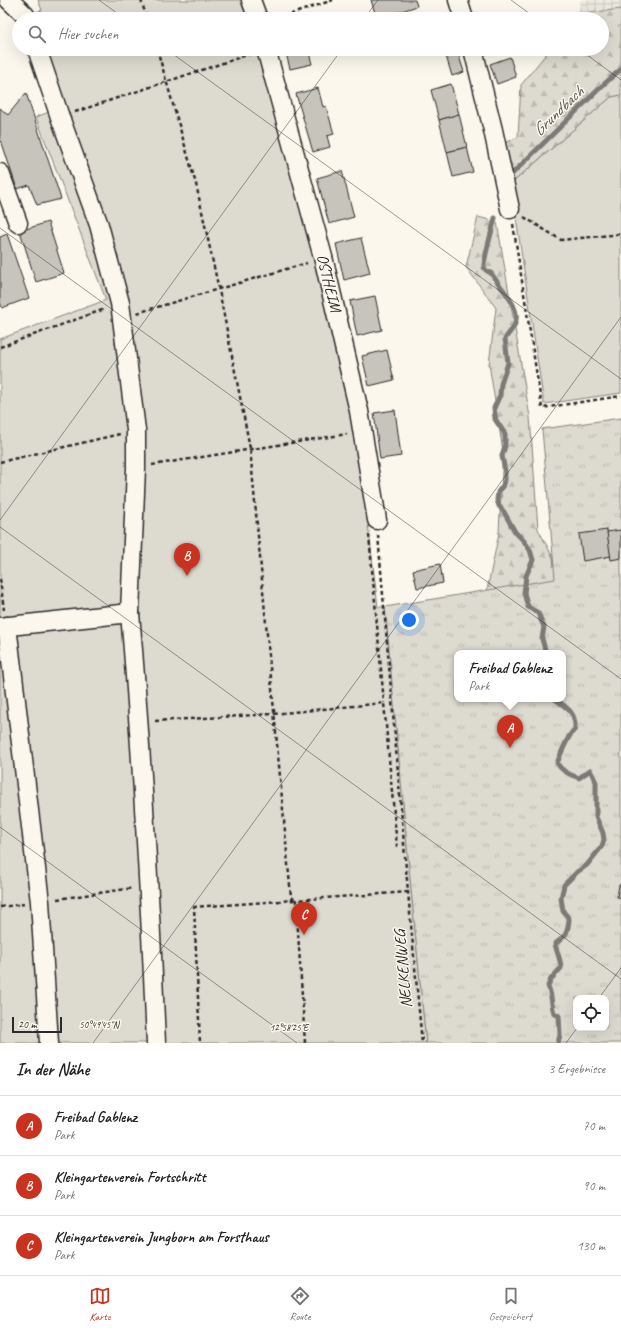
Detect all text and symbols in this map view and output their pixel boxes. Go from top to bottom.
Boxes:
search box [12,12,609,56]
icon: search [26,23,48,45]
text: Hier suchen [58,25,118,44]
water label: Grundbach [528,81,589,140]
street label: OSTHEIM [312,252,346,315]
pin: B [174,543,200,576]
your location [399,610,419,630]
popup [454,650,566,702]
text: Freibad Gablenz [469,659,551,678]
text: Park [469,678,489,694]
pin: A [497,715,523,748]
pin: C [291,902,317,935]
street label: NELKENWEG [389,927,416,1009]
map controls [573,995,609,1031]
button: locate [573,995,609,1031]
scale bar [12,1015,62,1034]
text: 20 m [18,1017,37,1031]
text: 50°49'45"N [79,1018,121,1031]
text: 12°58'25"E [270,1021,310,1034]
text: In der Nähe [16,1059,89,1080]
text: 3 Ergebnisse [549,1061,605,1077]
text: Freibad Gablenz [54,1108,137,1127]
text: A [26,1118,32,1134]
text: 70 m [583,1118,605,1134]
text: Park [54,1127,75,1143]
text: Kleingartenverein Fortschritt [54,1168,206,1187]
text: B [26,1178,32,1194]
text: 90 m [583,1178,605,1194]
text: Park [54,1187,75,1203]
text: Kleingartenverein Jungborn am Forsthaus [54,1228,269,1247]
text: C [26,1238,32,1254]
text: 130 m [577,1238,605,1254]
text: Park [54,1247,75,1263]
tab: Karte [89,1285,111,1323]
tab: Route [289,1285,311,1323]
tab: Gespeichert [489,1285,532,1323]

